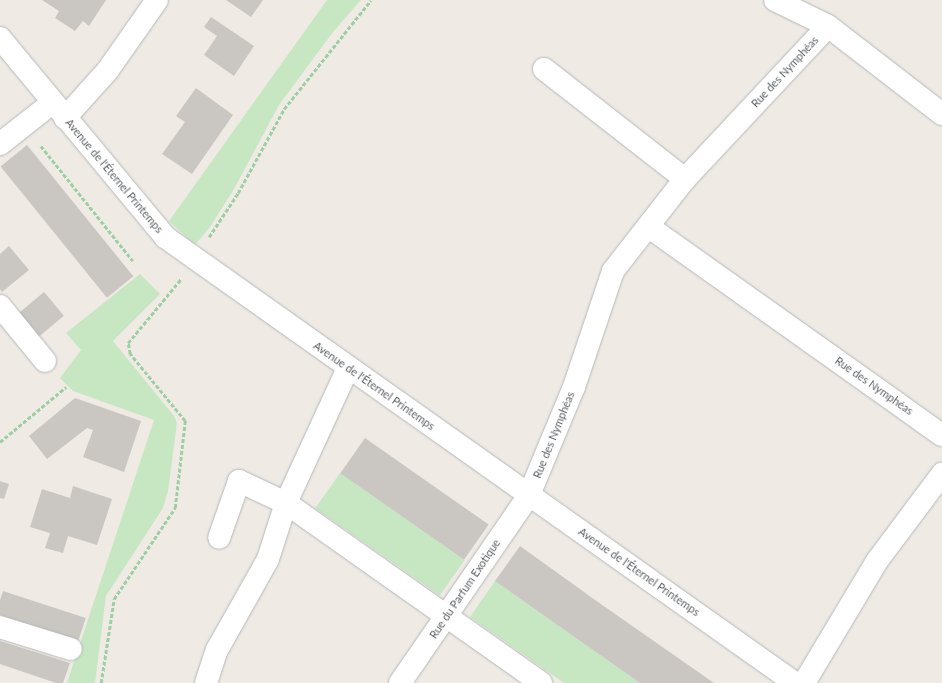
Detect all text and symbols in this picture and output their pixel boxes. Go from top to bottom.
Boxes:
street label: Rue des Nymphéas [749,34,821,110]
street label: Avenue de l'Éternel Printemps [62,116,166,236]
street label: Avenue de l'Éternel Printemps [311,339,437,433]
street label: Rue des Nymphéas [832,354,916,418]
street label: Rue des Nymphéas [531,390,577,480]
street label: Avenue de l'Éternel Printemps [576,525,702,619]
street label: Rue du Parfum Exotique [427,537,503,641]

